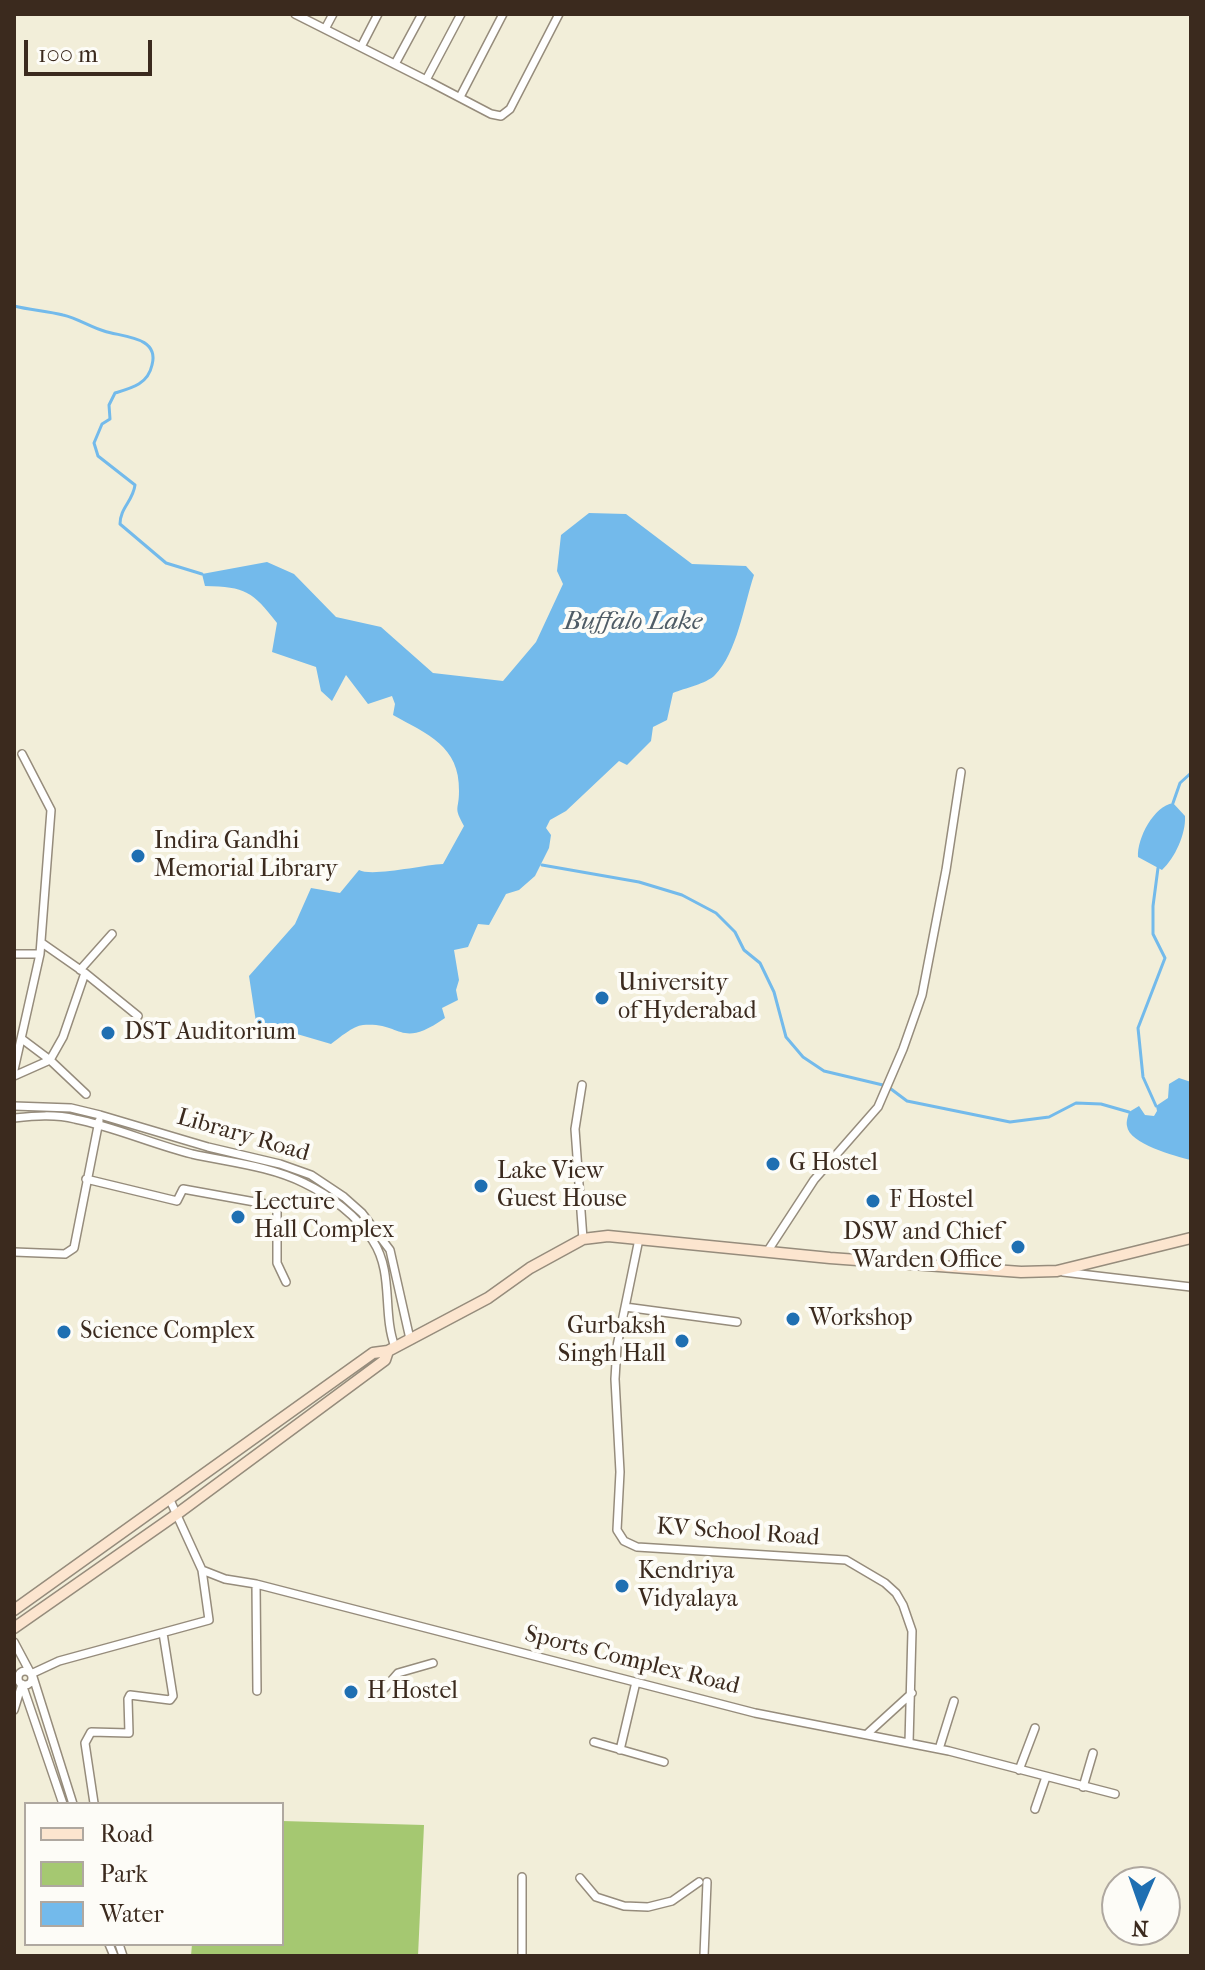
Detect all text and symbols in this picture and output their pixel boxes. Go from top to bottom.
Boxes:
scale bar [28,24,156,74]
text: 100 m [38,40,98,68]
water label: Buffalo Lake [564,607,702,639]
place label: Indira Gandhi Memorial Library [154,828,338,884]
marker: Indira Gandhi Memorial Library [129,847,147,865]
place label: University of Hyderabad [618,970,756,1026]
marker: University of Hyderabad [593,989,611,1007]
place label: DST Auditorium [124,1019,296,1047]
marker: DST Auditorium [99,1024,117,1042]
street label: Library Road [173,1103,313,1169]
place label: G Hostel [789,1150,878,1178]
marker: G Hostel [764,1155,782,1173]
place label: Lake View Guest House [497,1158,627,1214]
marker: Lake View Guest House [472,1177,490,1195]
place label: F Hostel [889,1187,974,1215]
place label: Lecture Hall Complex [254,1189,394,1245]
marker: F Hostel [864,1192,882,1210]
marker: Lecture Hall Complex [229,1208,247,1226]
place label: DSW and Chief Warden Office [843,1219,1002,1275]
marker: DSW and Chief Warden Office [1009,1238,1027,1256]
place label: Workshop [809,1305,913,1333]
marker: Workshop [784,1310,802,1328]
place label: Gurbaksh Singh Hall [558,1313,666,1369]
place label: Science Complex [80,1318,255,1346]
marker: Science Complex [55,1323,73,1341]
marker: Gurbaksh Singh Hall [673,1332,691,1350]
street label: KV School Road [656,1513,820,1553]
place label: Kendriya Vidyalaya [638,1558,738,1614]
marker: Kendriya Vidyalaya [613,1577,631,1595]
street label: Sports Complex Road [522,1620,742,1702]
place label: H Hostel [367,1678,458,1706]
marker: H Hostel [342,1683,360,1701]
legend [24,1802,284,1946]
text: Road [100,1820,153,1848]
text: Park [100,1860,148,1888]
north arrow [1101,1866,1181,1946]
text: Water [100,1900,164,1928]
text: N [1131,1915,1149,1941]

